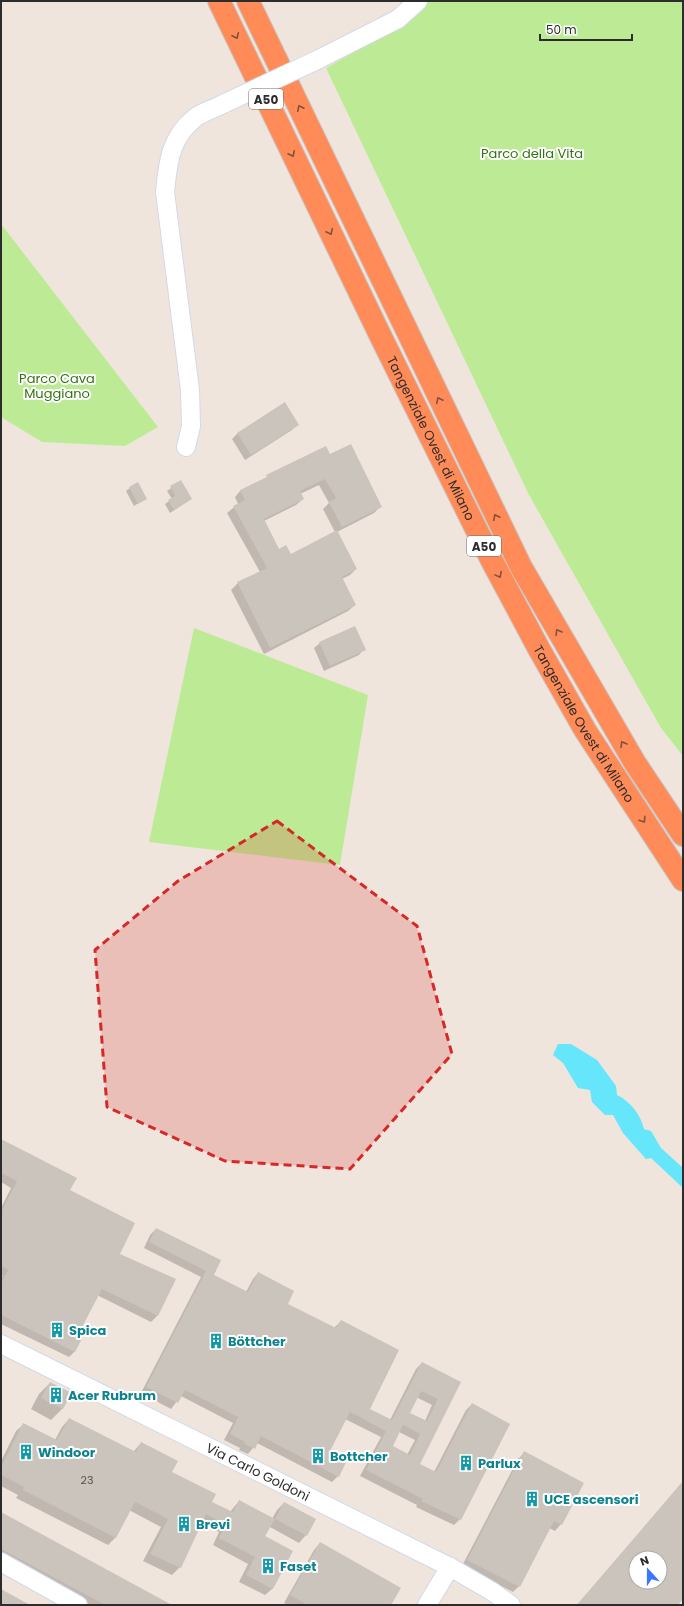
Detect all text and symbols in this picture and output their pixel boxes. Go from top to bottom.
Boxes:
scale bar [540,16,632,42]
text: 50 m [546,21,577,38]
one-way arrow [231,32,239,40]
road number: A50 [249,89,283,109]
one-way arrow [297,105,305,113]
park label: Parco della Vita [481,144,583,163]
one-way arrow [287,149,295,157]
one-way arrow [325,228,333,236]
street label: Tangenziale Ovest di Milano [382,353,480,524]
park label: Parco Cava Muggiano [19,369,95,403]
one-way arrow [436,397,444,404]
one-way arrow [493,514,501,521]
road number: A50 [467,536,501,556]
one-way arrow [494,571,502,578]
one-way arrow [555,628,562,636]
street label: Tangenziale Ovest di Milano [529,641,639,806]
one-way arrow [621,741,628,748]
one-way arrow [638,815,645,822]
building icon: Spica [48,1321,66,1339]
place label: Spica [69,1321,107,1340]
building icon: Böttcher [207,1332,225,1350]
place label: Böttcher [228,1332,286,1351]
building icon: Acer Rubrum [47,1386,65,1404]
place label: Acer Rubrum [68,1386,156,1405]
street label: Via Carlo Goldoni [203,1438,313,1505]
building icon: Windoor [17,1443,35,1461]
place label: Windoor [38,1443,96,1462]
building icon: Bottcher [309,1447,327,1465]
place label: Bottcher [330,1447,388,1466]
building icon: Parlux [457,1454,475,1472]
place label: Parlux [478,1454,521,1473]
house number: 23 [81,1472,93,1488]
building icon: UCE ascensori [523,1490,541,1508]
place label: UCE ascensori [544,1490,639,1509]
building icon: Brevi [175,1515,193,1533]
place label: Brevi [196,1515,230,1534]
north arrow [628,1550,668,1590]
text: N [638,1552,651,1570]
building icon: Faset [259,1557,277,1575]
place label: Faset [280,1557,316,1576]

